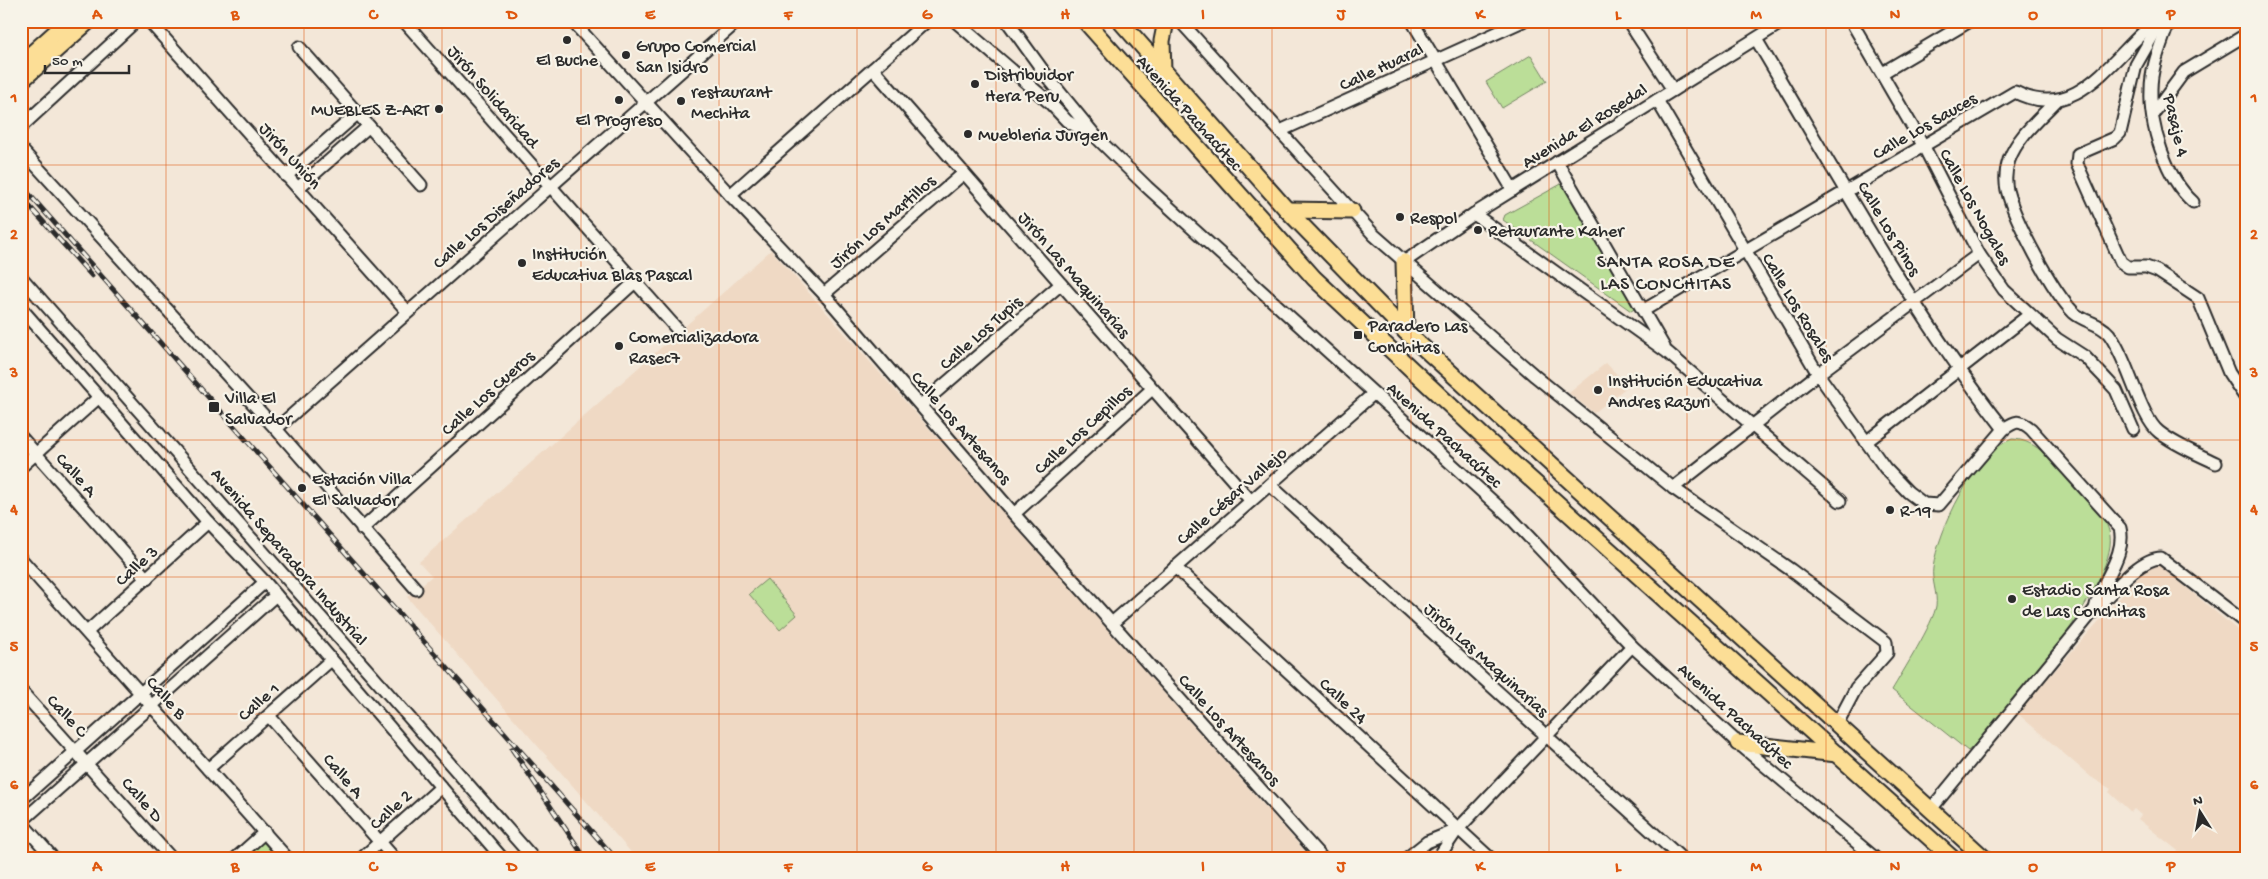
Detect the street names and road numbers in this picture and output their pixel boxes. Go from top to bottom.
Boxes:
street label: Calle Huaral [1337,40,1427,97]
street label: Jirón Solidaridad [442,42,543,154]
street label: Avenida Pachacútec [1131,52,1246,176]
street label: Avenida El Rosedal [1519,80,1652,174]
street label: Calle Los Sauces [1869,88,1982,165]
street label: Pasaje 4 [2157,91,2192,160]
street label: Jirón Unión [254,119,325,195]
street label: Calle Los Nogales [1933,146,2015,270]
street label: Calle Los Diseñadores [429,152,565,274]
street label: Jirón Los Martillos [827,171,942,274]
street label: Calle Los Pinos [1851,178,1925,281]
street label: Jirón Las Maquinarias [1013,208,1135,344]
street label: Calle Los Rosales [1756,250,1838,368]
street label: Calle Los Tupis [936,291,1028,376]
street label: Calle Los Cueros [438,346,541,441]
street label: Calle Los Artesanos [905,368,1016,490]
street label: Avenida Pachacútec [1381,378,1506,494]
street label: Calle Los Cepillos [1031,381,1138,480]
street label: Calle César Vallejo [1173,443,1292,551]
street label: Calle A [50,449,101,503]
street label: Avenida Separadora Industrial [205,465,371,651]
street label: Calle 3 [112,542,163,592]
street label: Jirón Las Maquinarias [1419,599,1553,723]
street label: Avenida Pachacútec [1672,659,1797,775]
street label: Calle Los Artesanos [1173,671,1285,792]
street label: Calle B [140,673,190,725]
street label: Calle 24 [1314,674,1371,730]
street label: Calle 1 [234,679,285,727]
street label: Calle C [41,691,92,743]
street label: Calle A [317,750,368,804]
street label: Calle D [116,774,167,828]
street label: Calle 2 [366,786,417,835]

